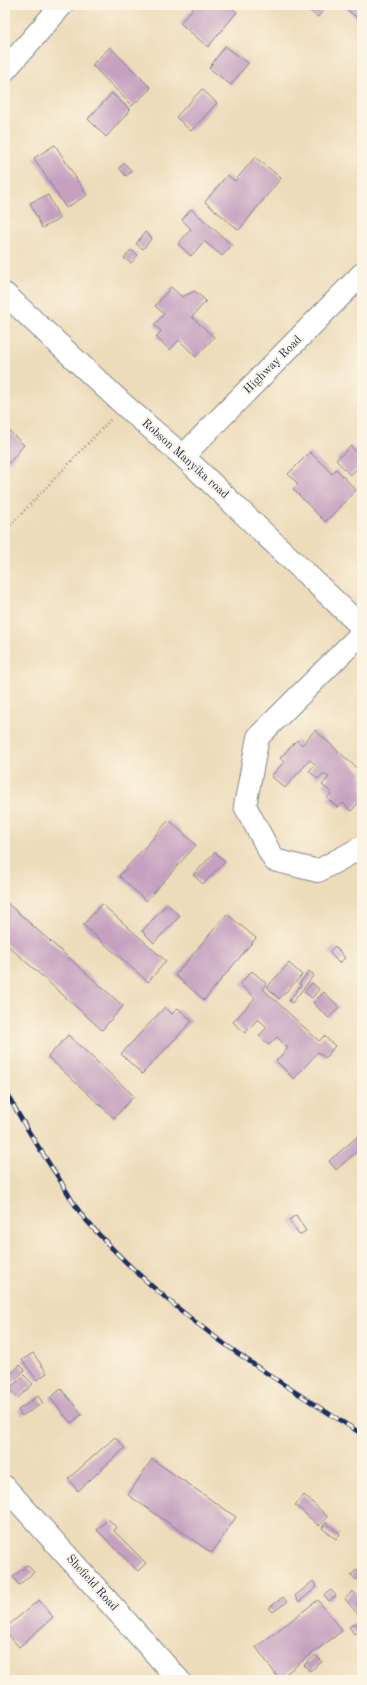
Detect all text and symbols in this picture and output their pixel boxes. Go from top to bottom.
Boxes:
street label: Highway Road [242,334,304,396]
street label: Robson Manyika road [139,417,231,501]
street label: Shefield Road [64,1553,120,1613]

